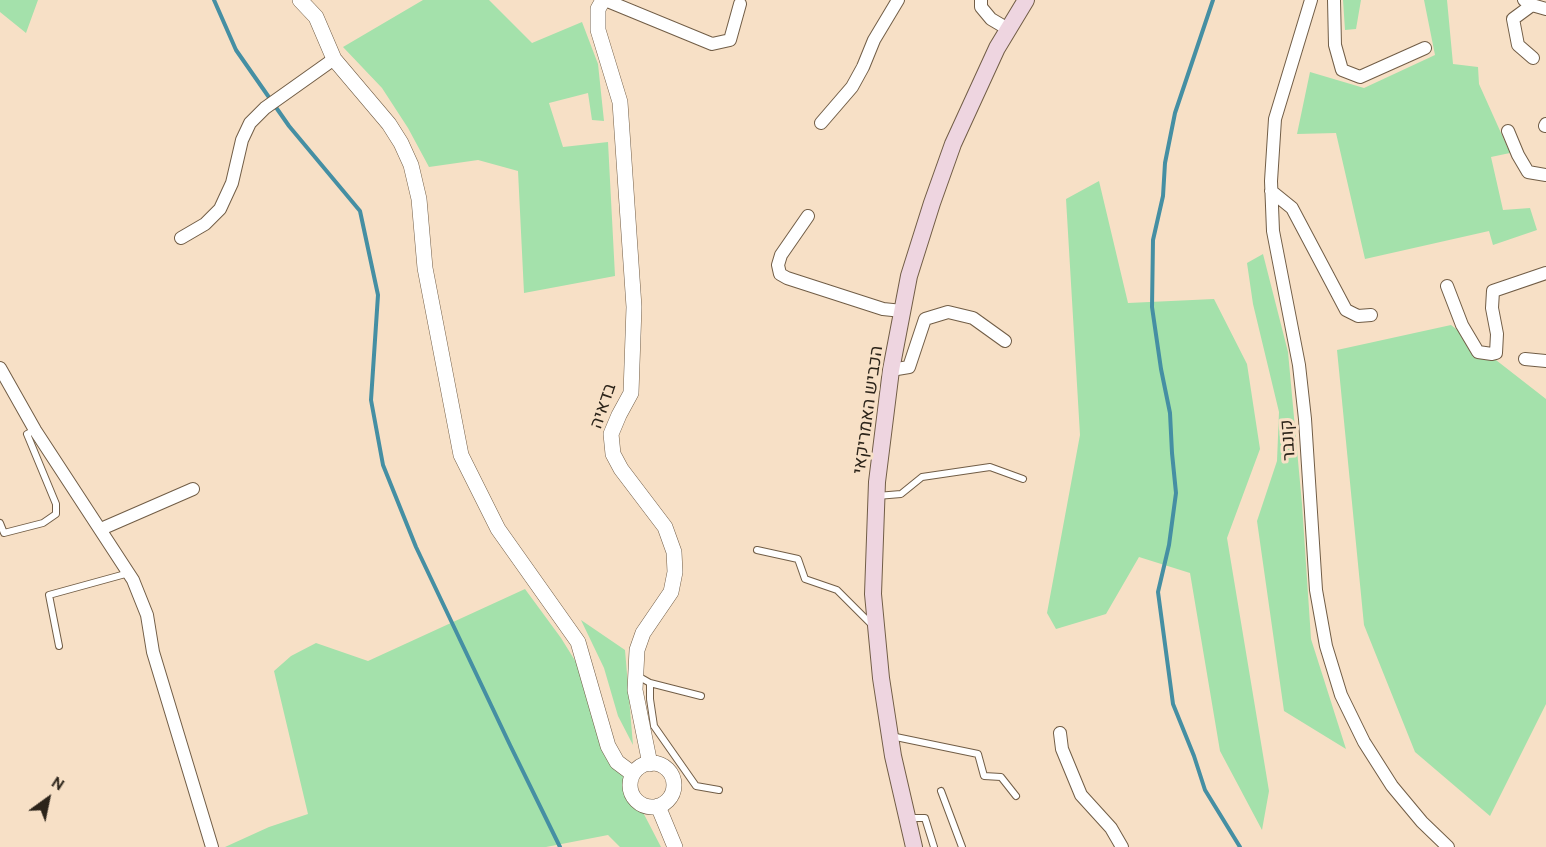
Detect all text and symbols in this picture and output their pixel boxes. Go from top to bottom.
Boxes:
street label: הכביש האמריקאי [848,344,888,476]
street label: בדאיה [585,381,621,431]
street label: קונבר [1276,419,1300,461]
north arrow [18,769,78,829]
text: N [48,772,68,795]

